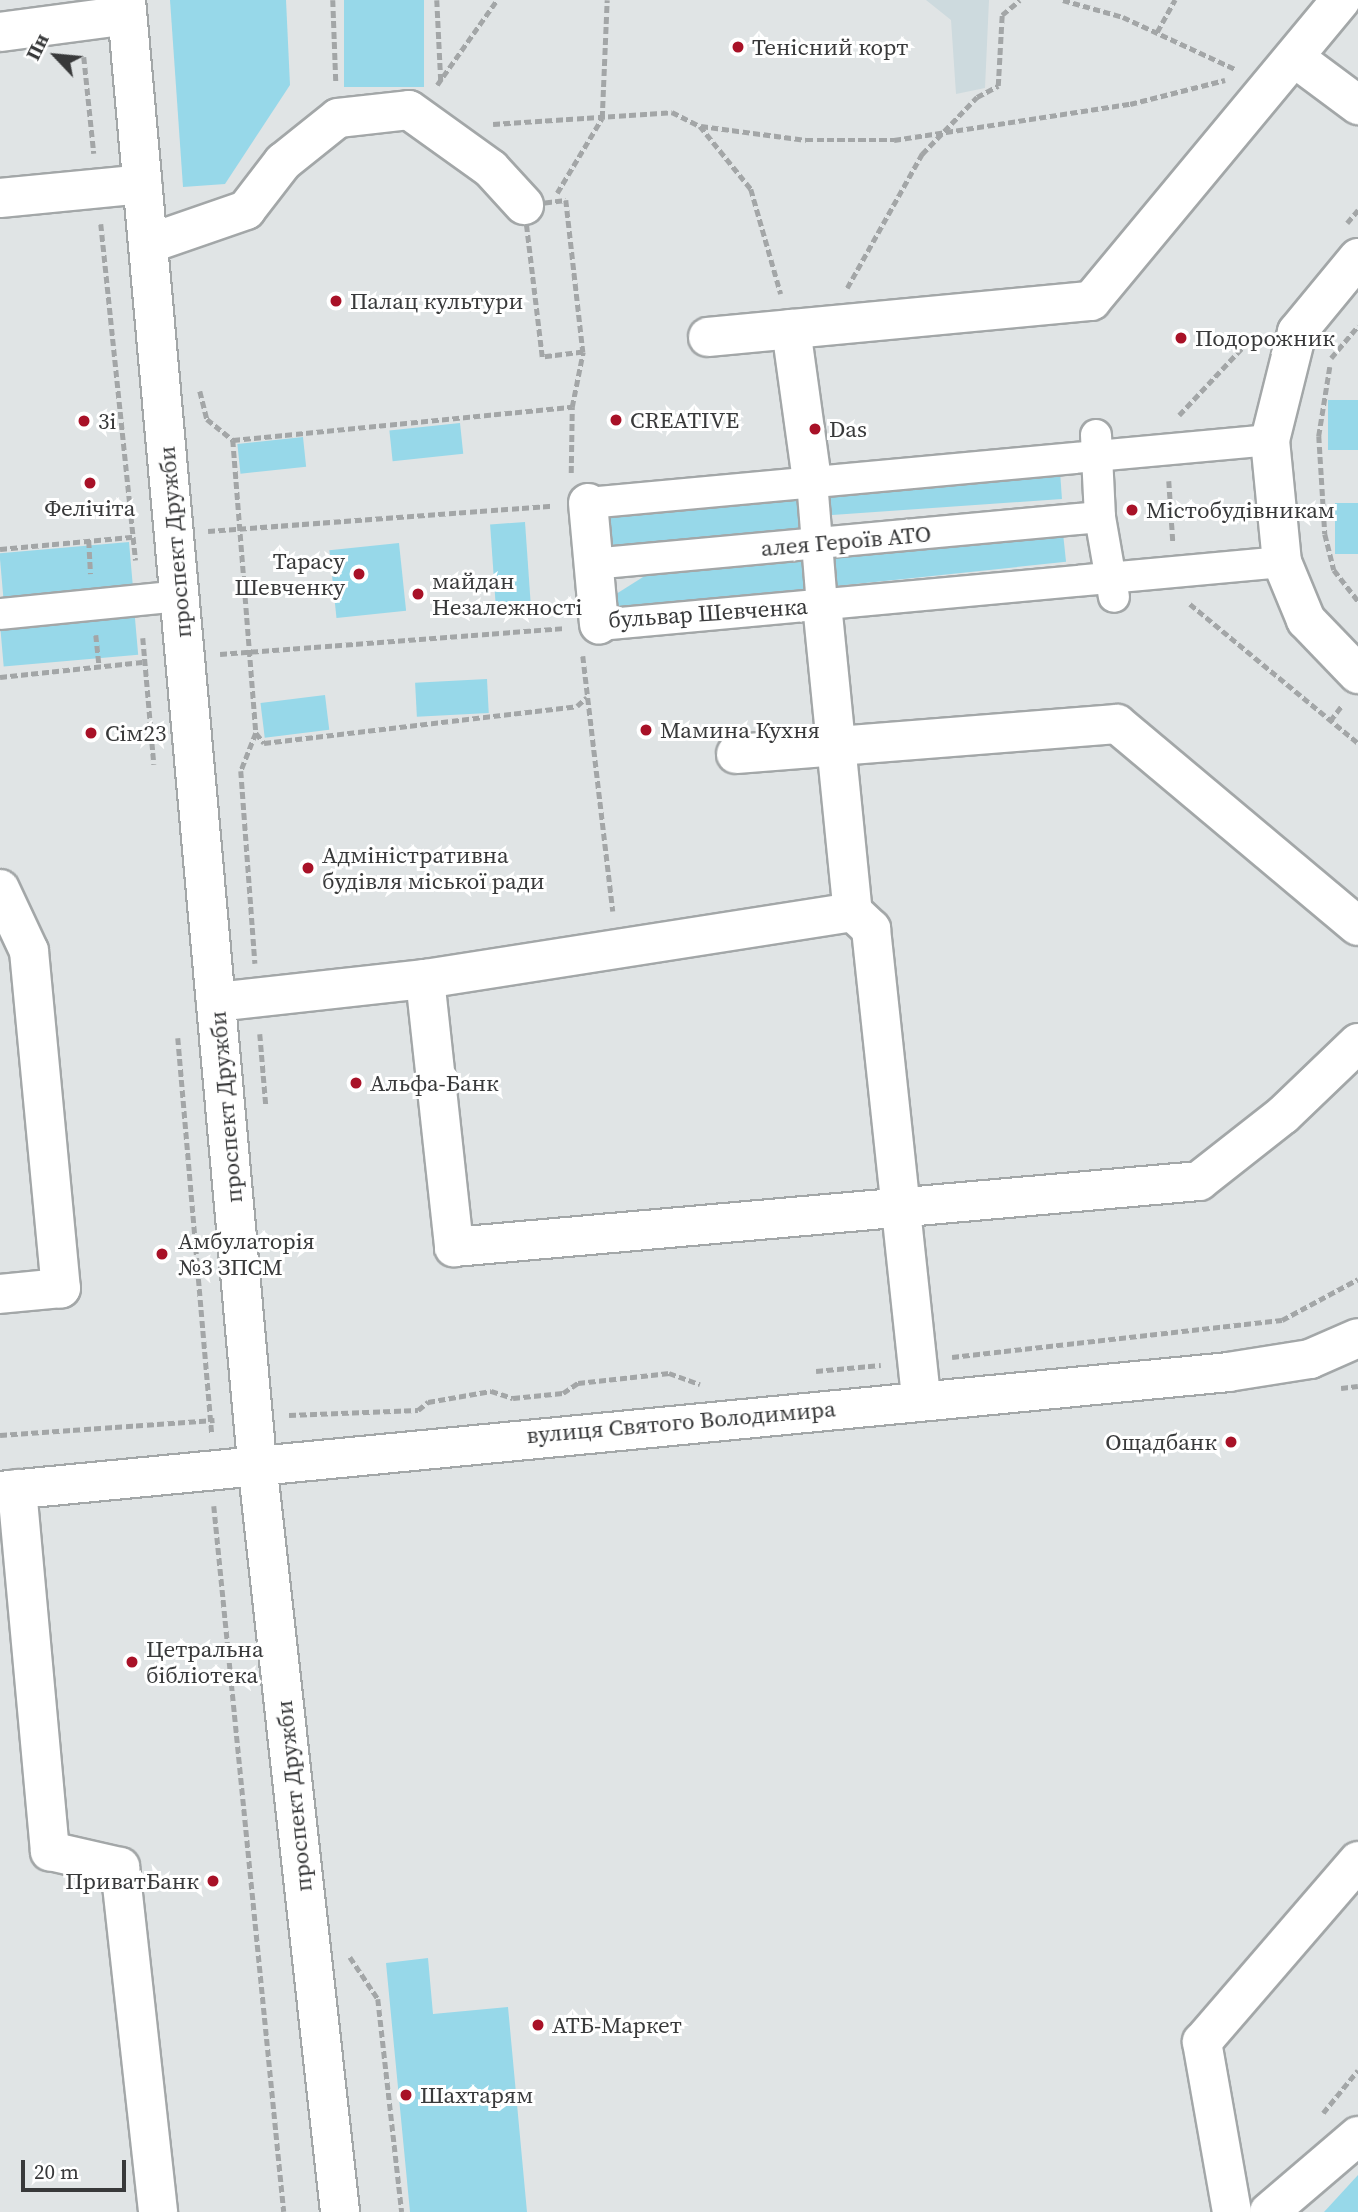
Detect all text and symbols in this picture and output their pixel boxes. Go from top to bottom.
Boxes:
north arrow [21,21,91,91]
text: Пн [20,29,55,64]
place label: Тенісний корт [752,33,908,61]
marker: Тенісний корт [730,39,746,55]
place label: Палац культури [350,287,523,315]
marker: Палац культури [328,293,344,309]
place label: Подорожник [1195,324,1335,352]
marker: Подорожник [1173,330,1189,346]
place label: CREATIVE [630,406,739,434]
place label: 3і [98,407,116,435]
marker: CREATIVE [608,412,624,428]
marker: 3і [76,413,92,429]
place label: Das [829,415,867,443]
marker: Das [807,421,823,437]
street label: проспект Дружби [153,445,197,639]
marker: Фелічіта [82,475,98,491]
place label: Фелічіта [45,494,135,522]
place label: Містобудівникам [1146,496,1335,524]
marker: Містобудівникам [1124,502,1140,518]
street label: алея Героїв АТО [760,520,932,562]
place label: Тарасу Шевченку [235,547,345,601]
marker: Тарасу Шевченку [351,566,367,582]
place label: майдан Незалежності [432,567,582,621]
marker: майдан Незалежності [410,586,426,602]
street label: бульвар Шевченка [607,592,809,634]
place label: Мамина Кухня [660,716,820,744]
place label: Сім23 [105,719,166,747]
marker: Мамина Кухня [638,722,654,738]
marker: Сім23 [83,725,99,741]
place label: Адміністративна будівля міської ради [322,841,545,895]
marker: Адміністративна будівля міської ради [300,860,316,876]
street label: проспект Дружби [204,1010,248,1204]
place label: Альфа-Банк [370,1069,499,1097]
marker: Альфа-Банк [348,1075,364,1091]
place label: Амбулаторія №3 ЗПСМ [178,1227,315,1281]
marker: Амбулаторія №3 ЗПСМ [152,1244,172,1264]
street label: вулиця Святого Володимира [525,1395,837,1449]
place label: Ощадбанк [1105,1428,1217,1456]
marker: Ощадбанк [1223,1434,1239,1450]
place label: Цетральна бібліотека [146,1635,264,1689]
marker: Цетральна бібліотека [124,1654,140,1670]
street label: проспект Дружби [270,1699,318,1893]
place label: ПриватБанк [65,1867,199,1895]
marker: ПриватБанк [205,1873,221,1889]
place label: АТБ-Маркет [552,2011,682,2039]
marker: АТБ-Маркет [530,2017,546,2033]
place label: Шахтарям [420,2081,533,2109]
marker: Шахтарям [398,2087,414,2103]
scale bar [24,2146,130,2190]
text: 20 m [34,2157,79,2186]

